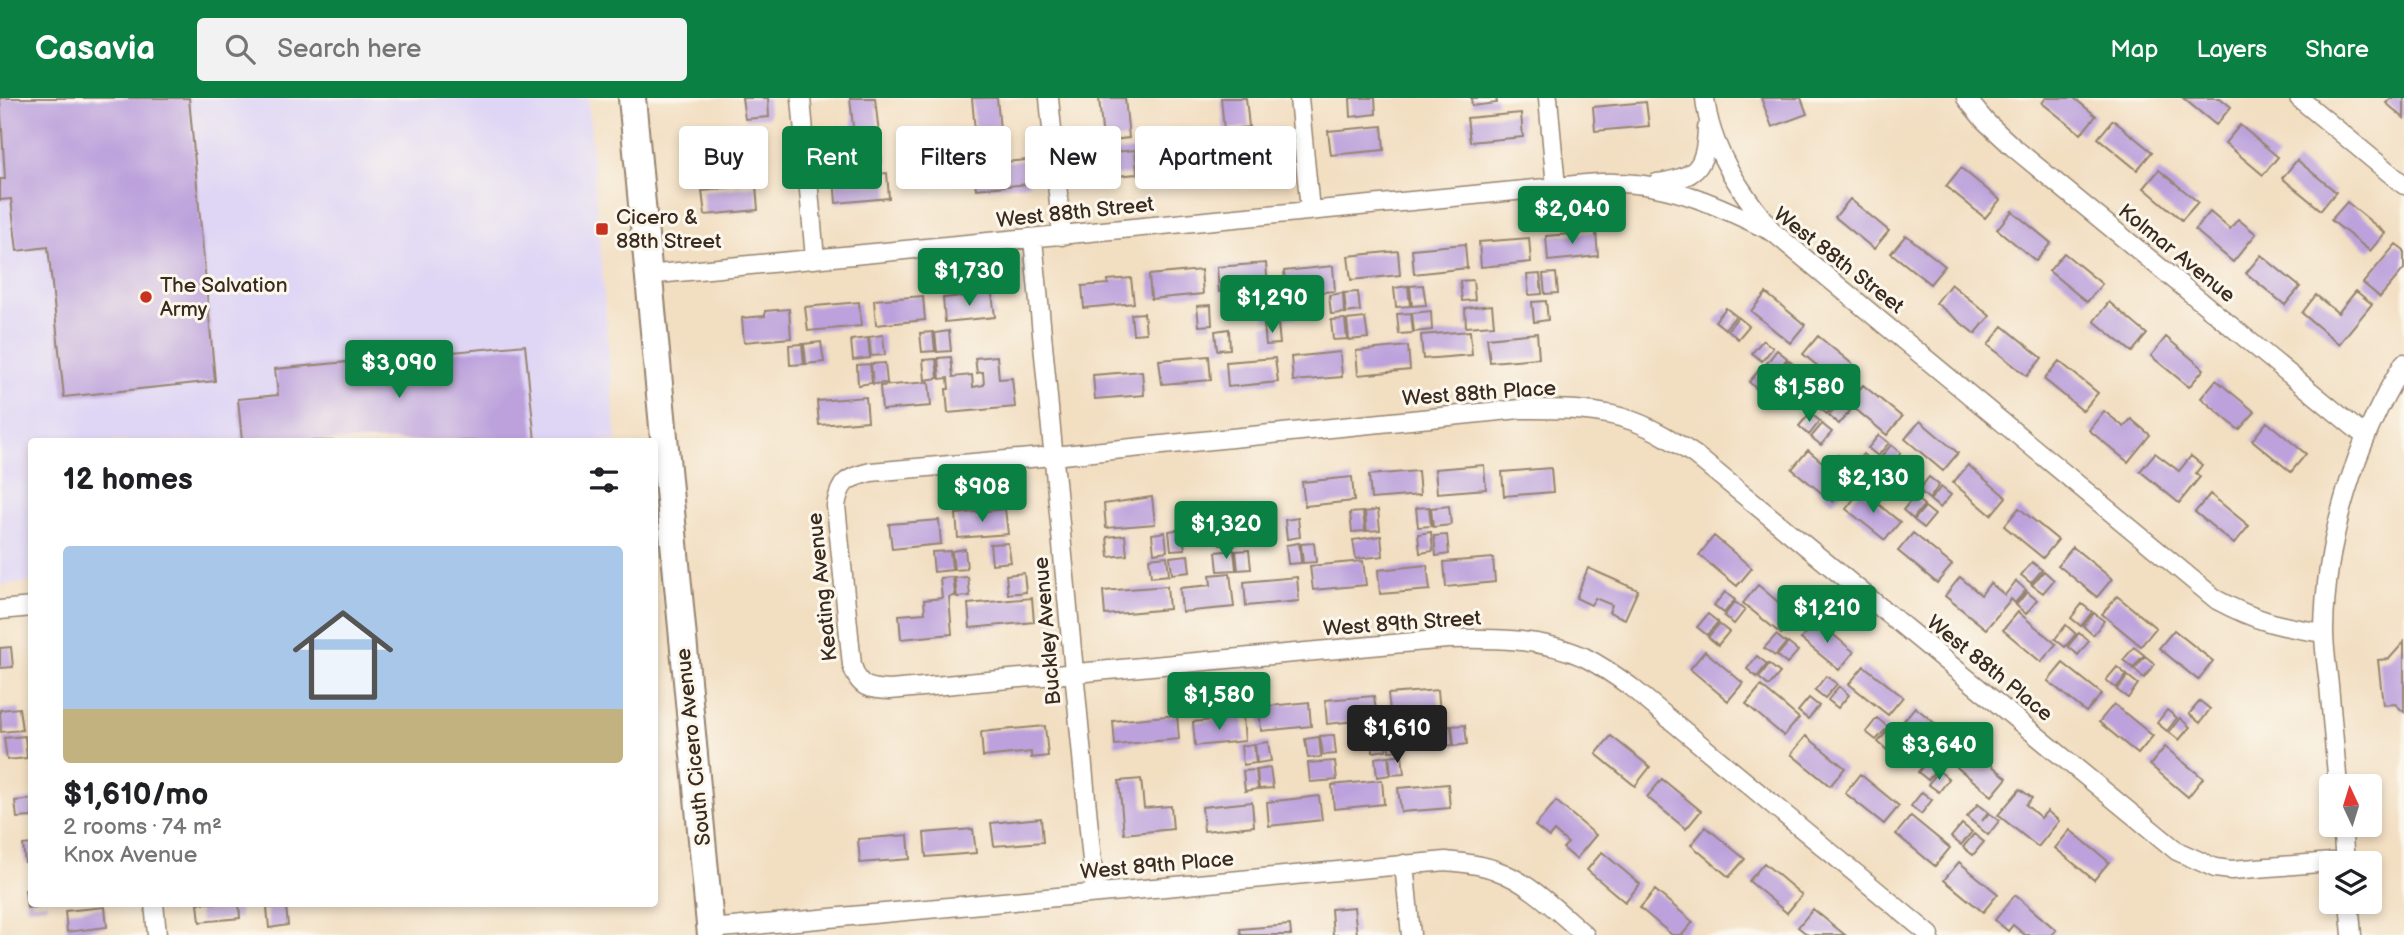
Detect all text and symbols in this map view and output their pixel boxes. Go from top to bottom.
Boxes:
search box [197,18,687,81]
text: Casavia [35,29,155,69]
icon: search [221,30,259,68]
text: Search here [277,34,421,65]
text: Map [2110,35,2158,64]
text: Layers [2196,35,2267,64]
text: Share [2305,35,2369,64]
chip: Buy [679,126,768,189]
chip: Rent [782,126,882,189]
chip: Filters [896,126,1011,189]
chip: New [1025,126,1121,189]
chip: Apartment [1135,126,1296,189]
pin: $2,040 [1515,186,1629,246]
street label: West 88th Street [995,192,1156,233]
text: $2,040 [1534,195,1610,223]
street label: Kolmar Avenue [2113,199,2240,308]
street label: West 88th Street [1769,202,1909,319]
place label: Cicero & 88th Street [616,205,722,254]
marker: Cicero & 88th Street [594,221,610,237]
pin: $1,730 [912,248,1026,308]
text: $1,730 [934,257,1004,285]
place label: The Salvation Army [160,273,288,322]
pin: $1,290 [1215,275,1329,335]
text: $1,290 [1236,284,1308,312]
marker: The Salvation Army [138,289,154,305]
pin: $3,090 [342,341,456,400]
text: $3,090 [361,349,437,377]
pin: $1,580 [1752,364,1866,424]
text: $1,580 [1773,373,1845,401]
street label: West 88th Place [1401,376,1557,411]
pin: $2,130 [1816,456,1930,515]
icon: filters [585,461,623,499]
text: 12 homes [63,462,193,498]
pin: $908 [941,464,1023,524]
text: $2,130 [1837,464,1909,492]
text: $908 [954,473,1010,501]
pin: $1,320 [1169,502,1283,561]
text: $1,320 [1190,510,1262,538]
street label: Keating Avenue [802,511,843,662]
street label: Buckley Avenue [1029,556,1066,706]
pin: $1,210 [1770,586,1884,645]
icon: home [280,592,406,718]
text: $1,210 [1793,594,1861,622]
street label: West 89th Street [1322,605,1482,641]
street label: West 88th Place [1922,610,2058,727]
street label: South Cicero Avenue [671,647,716,847]
pin: $1,580 [1162,672,1276,732]
text: $1,580 [1183,681,1255,709]
pin: $1,610 [1340,706,1454,765]
text: $1,610 [1363,714,1431,742]
pin: $3,640 [1882,722,1996,782]
text: $3,640 [1901,731,1977,759]
north arrow [2319,774,2382,836]
map controls [2319,774,2382,914]
text: $1,610/mo [63,777,208,813]
text: 2 rooms · 74 m² [63,813,222,841]
text: Knox Avenue [63,841,197,869]
street label: West 89th Place [1079,846,1235,885]
button: layers [2319,851,2382,914]

